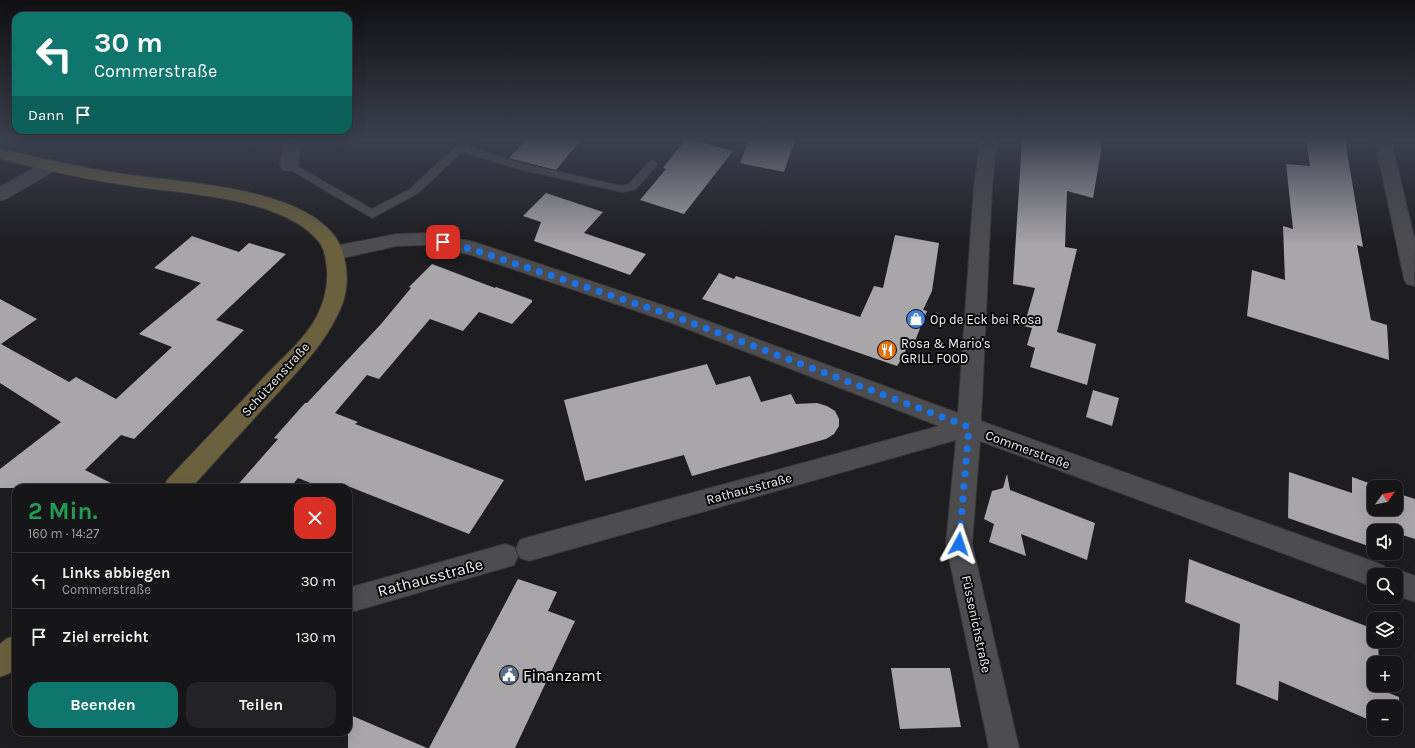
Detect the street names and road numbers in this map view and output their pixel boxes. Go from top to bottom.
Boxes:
street label: Schützenstraße [238,339,313,419]
street label: Commerstraße [983,427,1073,472]
street label: Rathausstraße [705,470,794,507]
street label: Rathausstraße [375,554,485,601]
street label: Füssenichstraße [959,574,994,674]

